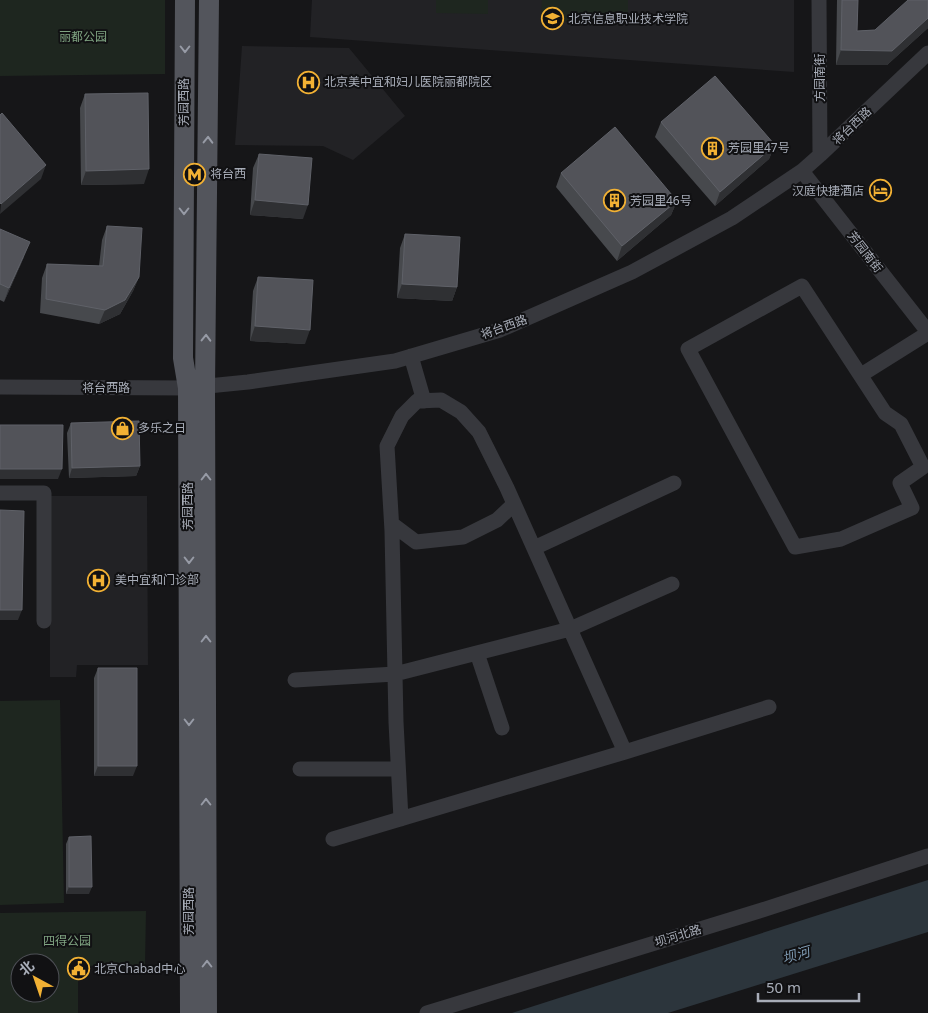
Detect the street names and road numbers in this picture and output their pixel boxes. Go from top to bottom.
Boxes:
street label: 方园南街 [811,54,828,102]
street label: 芳园西路 [175,78,192,126]
street label: 将台西路 [828,103,875,148]
street label: 芳园南街 [844,228,887,276]
street label: 将台西路 [478,310,529,343]
street label: 将台西路 [82,379,130,396]
street label: 芳园西路 [179,482,196,530]
street label: 芳园西路 [180,887,197,935]
street label: 坝河北路 [652,920,703,951]

